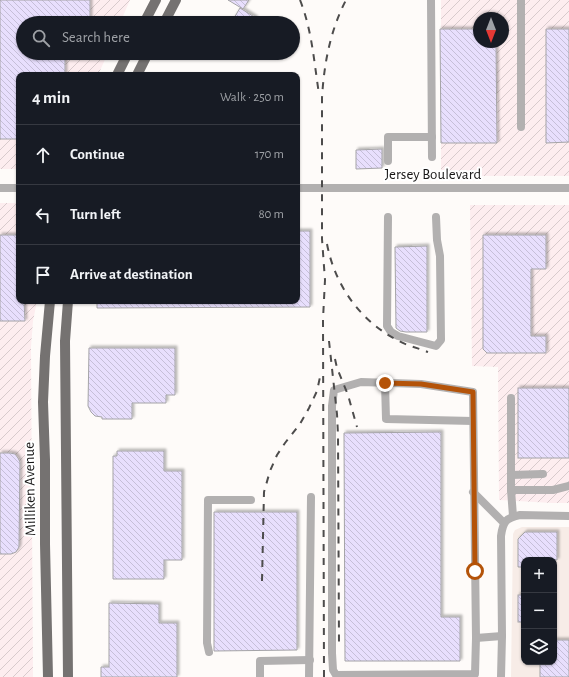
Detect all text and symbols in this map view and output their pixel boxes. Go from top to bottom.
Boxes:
north arrow [473,12,509,48]
search box [16,16,300,60]
icon: search [30,27,52,49]
text: Search here [62,30,130,45]
text: 4 min [32,89,70,106]
text: Walk · 250 m [220,91,284,104]
icon: ahead [32,144,54,166]
text: Continue [70,147,125,162]
text: 170 m [255,148,284,161]
street label: Jersey Boulevard [385,167,481,182]
icon: left [32,204,54,226]
text: Turn left [70,207,121,222]
text: 80 m [258,208,284,221]
icon: arrive [32,264,54,286]
text: Arrive at destination [70,267,193,282]
route end [376,374,394,392]
street label: Milliken Avenue [22,442,38,536]
map controls [521,557,557,665]
button: + [521,557,557,593]
route start [466,562,484,580]
button: − [521,593,557,629]
button: layers [521,629,557,665]

